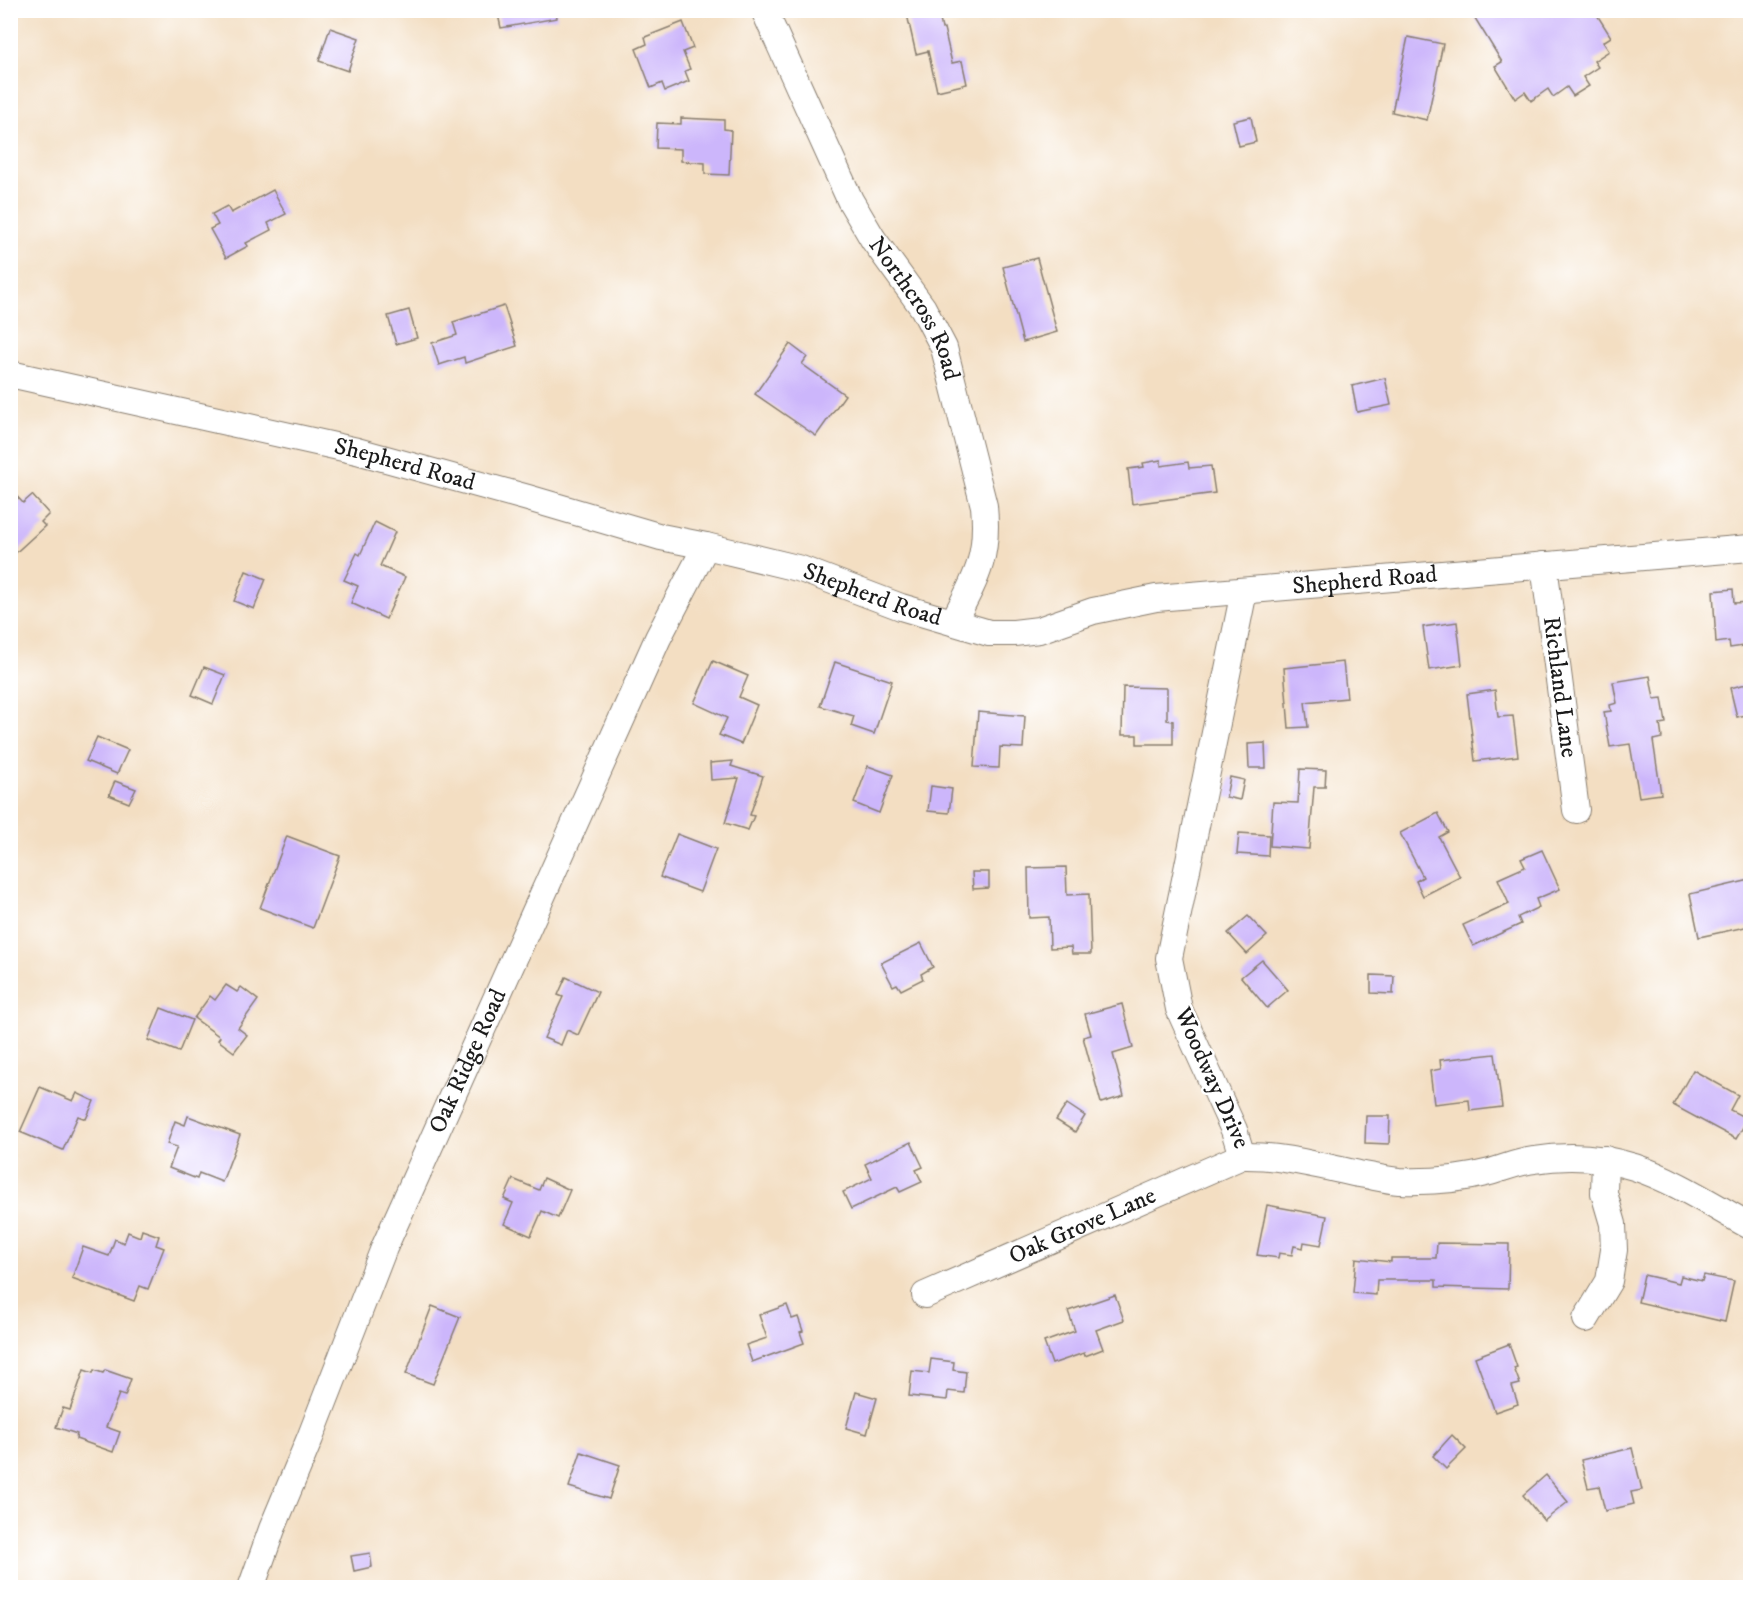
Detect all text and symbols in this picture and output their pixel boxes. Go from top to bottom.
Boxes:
street label: Northcross Road [862,231,967,383]
street label: Shepherd Road [331,431,479,498]
street label: Shepherd Road [799,556,945,633]
street label: Shepherd Road [1291,559,1438,601]
street label: Richland Lane [1536,615,1584,759]
street label: Oak Ridge Road [423,984,513,1138]
street label: Woodway Drive [1167,1002,1257,1153]
street label: Oak Grove Lane [1005,1181,1161,1271]

